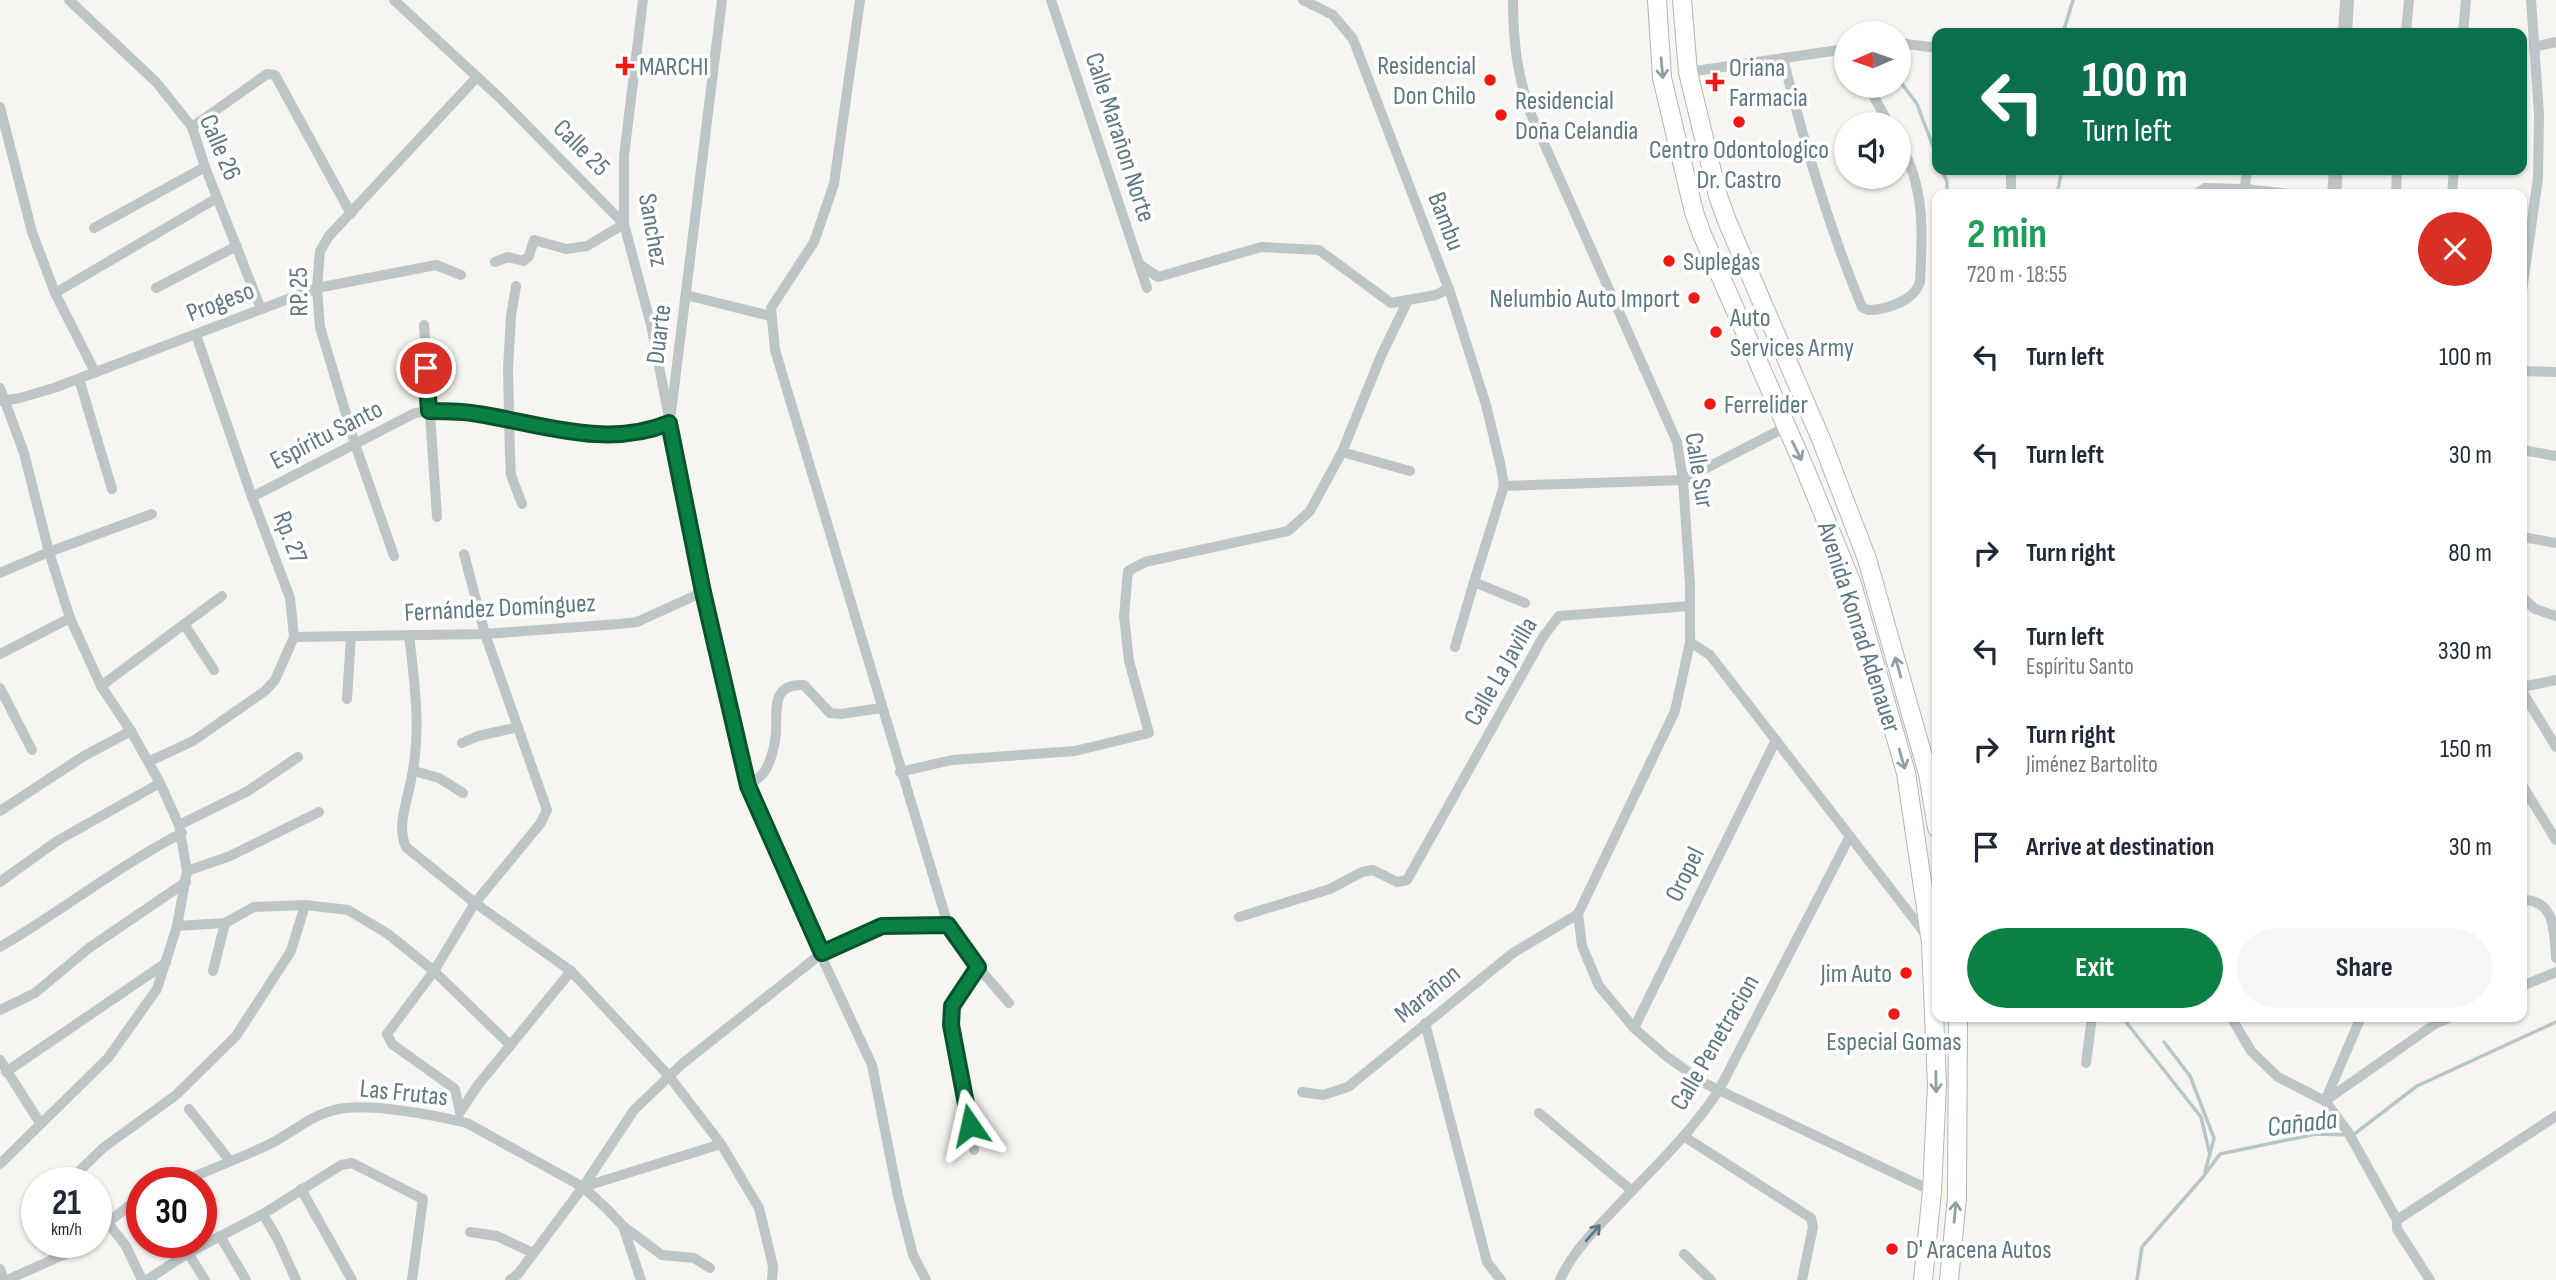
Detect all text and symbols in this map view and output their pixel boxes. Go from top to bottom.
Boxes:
north arrow [1834,21,1911,98]
map controls [1834,21,1911,189]
street label: Calle Marañon Norte [1078,49,1162,226]
place label: Residencial Don Chilo [1377,51,1476,112]
place label: MARCHI [639,52,708,83]
text: 100 m [2082,52,2188,111]
place label: Oriana Farmacia [1729,53,1808,114]
one-way arrow [1656,56,1669,79]
icon: left [1967,56,2058,147]
marker: MARCHI [617,58,633,74]
marker: Residencial Don Chilo [1482,72,1498,88]
marker: Oriana Farmacia [1707,74,1723,90]
place label: Residencial Doña Celandia [1515,86,1638,147]
marker: Residencial Doña Celandia [1493,107,1509,123]
street label: Calle 26 [192,110,247,185]
button: sound [1834,112,1911,189]
text: Turn left [2082,112,2172,151]
street label: Calle 25 [546,113,616,183]
marker: Centro Odontologico Dr. Castro [1731,114,1747,130]
place label: Centro Odontologico Dr. Castro [1649,135,1829,196]
street label: Bambu [1420,188,1471,255]
street label: Sanchez [631,191,674,269]
text: 2 min [1967,209,2047,260]
button: close [2418,212,2492,286]
place label: Suplegas [1683,247,1760,278]
marker: Suplegas [1661,253,1677,269]
text: 720 m · 18:55 [1967,261,2067,289]
street label: RP. 25 [284,267,315,317]
street label: Progeso [183,275,259,329]
place label: Nelumbio Auto Import [1489,284,1680,315]
marker: Nelumbio Auto Import [1686,290,1702,306]
street label: Duarte [640,303,679,366]
place label: Auto Services Army [1729,303,1854,364]
marker: Auto Services Army [1708,324,1724,340]
pin [396,338,456,398]
icon: left [1967,338,2005,376]
text: Turn left [2026,342,2104,373]
text: 100 m [2439,342,2492,373]
icon: arrive [407,349,445,387]
place label: Ferrelider [1724,390,1808,421]
street label: Espíritu Santo [265,394,388,477]
marker: Ferrelider [1702,396,1718,412]
street label: Calle Sur [1677,430,1720,511]
icon: left [1967,436,2005,474]
text: Turn left [2026,440,2104,471]
text: 30 m [2449,440,2492,471]
one-way arrow [1792,441,1805,462]
street label: Rp. 27 [266,507,314,568]
street label: Avenida Konrad Adenauer [1810,517,1907,737]
icon: right [1967,534,2005,572]
text: Turn right [2026,538,2115,569]
text: 80 m [2448,538,2492,569]
street label: Fernández Domínguez [404,588,597,629]
street label: Calle La Javilla [1458,612,1545,731]
text: Turn left [2026,622,2104,653]
icon: left [1967,632,2005,670]
text: 330 m [2438,636,2492,667]
text: Espíritu Santo [2026,653,2134,681]
one-way arrow [1890,656,1903,678]
text: Turn right [2026,720,2115,751]
icon: right [1967,730,2005,768]
text: 150 m [2440,734,2492,765]
one-way arrow [1897,748,1910,770]
text: Jiménez Bartolito [2026,751,2158,779]
icon: arrive [1967,828,2005,866]
text: Arrive at destination [2026,832,2214,863]
text: 30 m [2449,832,2492,863]
street label: Oropel [1659,842,1712,907]
button: Exit [1967,928,2223,1008]
button: Share [2237,928,2492,1008]
street label: Marañon [1389,958,1467,1030]
place label: Jim Auto [1819,959,1892,990]
marker: Jim Auto [1898,965,1914,981]
street label: Calle Penetracion [1664,969,1767,1116]
marker: Especial Gomas [1886,1006,1902,1022]
place label: Especial Gomas [1826,1027,1962,1058]
one-way arrow [1929,1070,1943,1093]
street label: Las Frutas [358,1073,449,1114]
position arrow [933,1088,1007,1162]
water label: Cañada [2265,1103,2340,1144]
speed limit sign: 30 [126,1167,217,1258]
text: 21 [52,1182,81,1225]
one-way arrow [1949,1201,1962,1224]
text: km/h [51,1219,82,1240]
one-way arrow [1585,1224,1601,1242]
place label: D' Aracena Autos [1906,1235,2052,1266]
marker: D' Aracena Autos [1884,1241,1900,1257]

